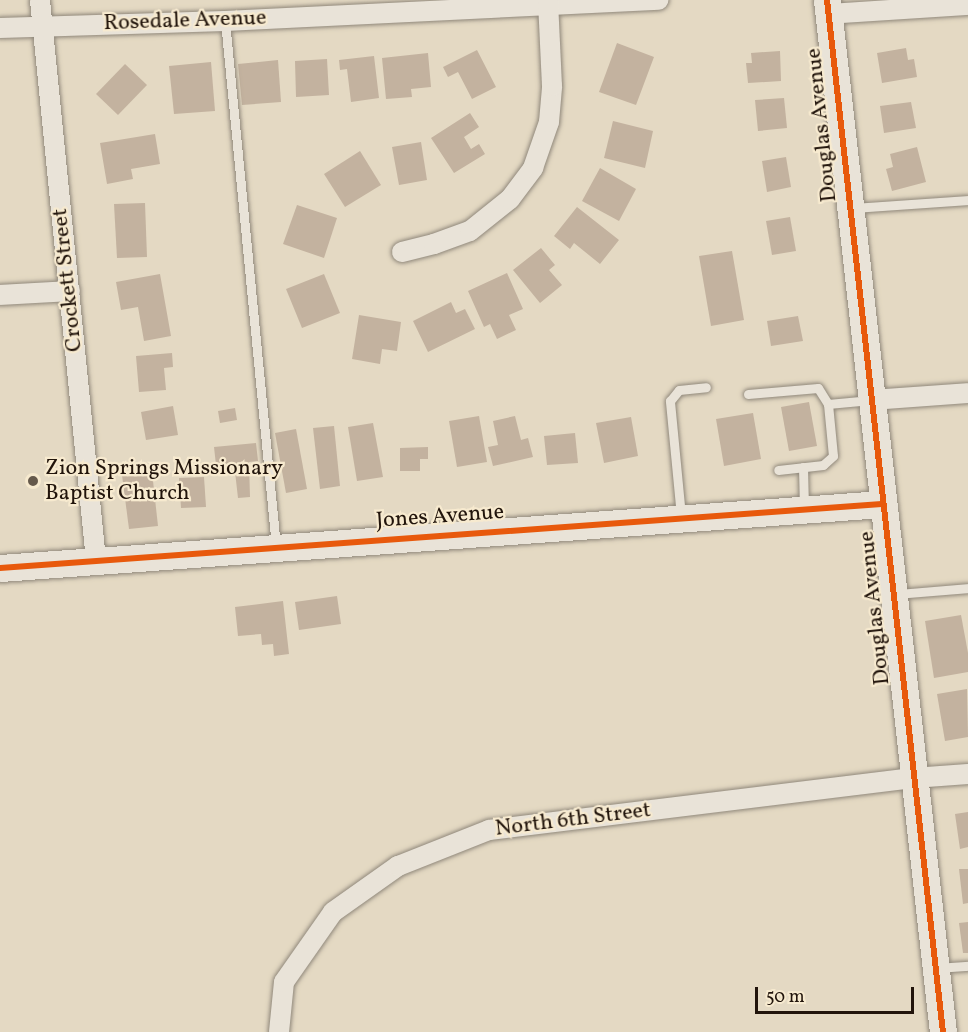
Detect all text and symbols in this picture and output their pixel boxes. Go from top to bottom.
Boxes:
street label: Rosedale Avenue [103,5,267,37]
street label: Douglas Avenue [801,47,843,203]
street label: Crockett Street [47,207,89,353]
place label: Zion Springs Missionary Baptist Church [45,455,283,506]
marker: Zion Springs Missionary Baptist Church [26,474,40,488]
street label: Jones Avenue [375,499,505,535]
street label: Douglas Avenue [854,530,896,686]
street label: North 6th Street [494,797,652,843]
scale bar [758,975,917,1013]
text: 50 m [766,985,805,1010]

